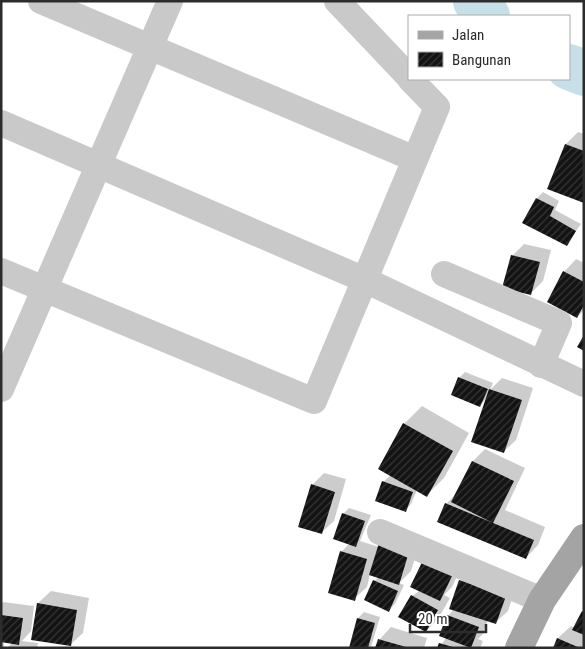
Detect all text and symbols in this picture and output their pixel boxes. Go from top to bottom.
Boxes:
legend [408,15,570,80]
text: Jalan [452,26,484,44]
text: Bangunan [452,51,511,69]
scale bar [410,602,486,634]
text: 20 m [418,610,448,628]

